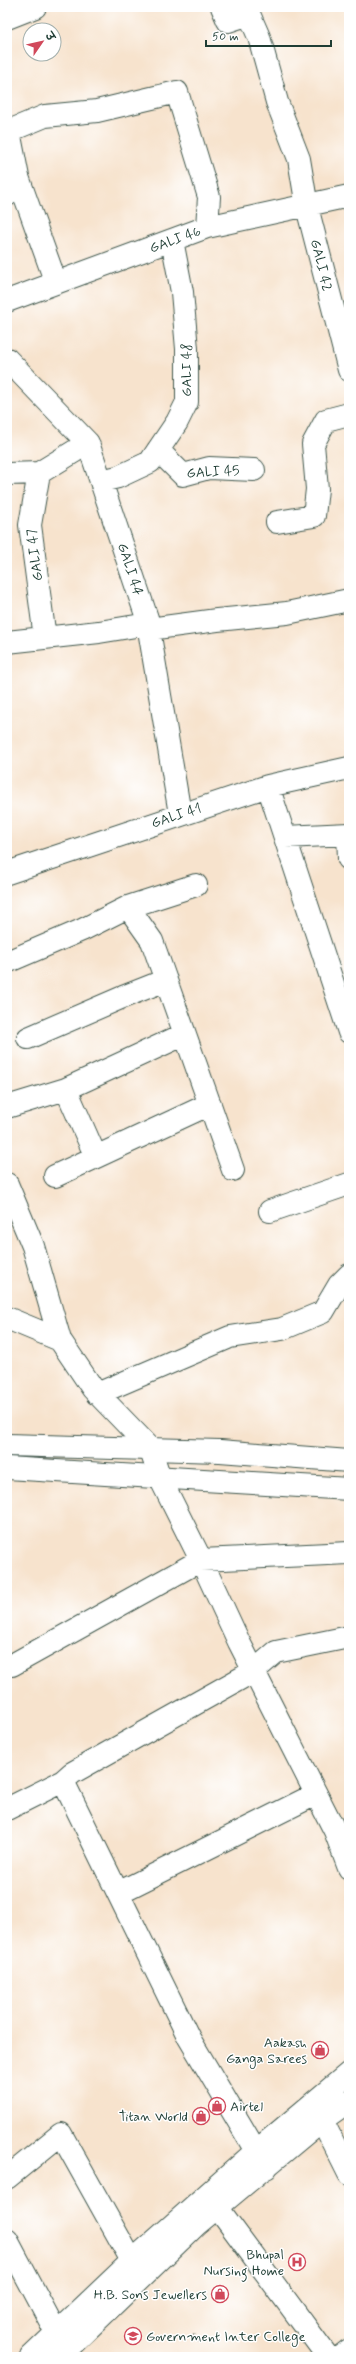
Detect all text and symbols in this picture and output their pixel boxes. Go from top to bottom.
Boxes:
north arrow [22,22,62,62]
scale bar [206,22,331,48]
text: उ [41,29,58,45]
text: 50 m [212,29,239,45]
street label: GALI 46 [147,222,204,258]
street label: GALI 42 [306,237,336,293]
street label: GALI 48 [178,343,196,397]
street label: GALI 45 [186,462,240,482]
street label: GALI 47 [23,528,47,582]
street label: GALI 44 [113,541,147,598]
street label: GALI 41 [149,799,204,833]
place label: Aakash Ganga Sarees [226,2034,307,2069]
shop icon: Aakash Ganga Sarees [310,2040,330,2060]
shop icon: Airtel [207,2096,227,2116]
place label: Airtel [230,2098,263,2116]
shop icon: Titan World [191,2106,211,2126]
place label: Titan World [119,2108,188,2126]
place label: Bhupal Nursing Home [203,2246,284,2282]
hospital icon: Bhupal Nursing Home [287,2252,307,2272]
shop icon: H.B. Sons Jewellers [210,2284,230,2304]
place label: H.B. Sons Jewellers [94,2286,207,2304]
school or university icon: Government Inter College [123,2326,143,2346]
place label: Government Inter College [146,2328,306,2347]

